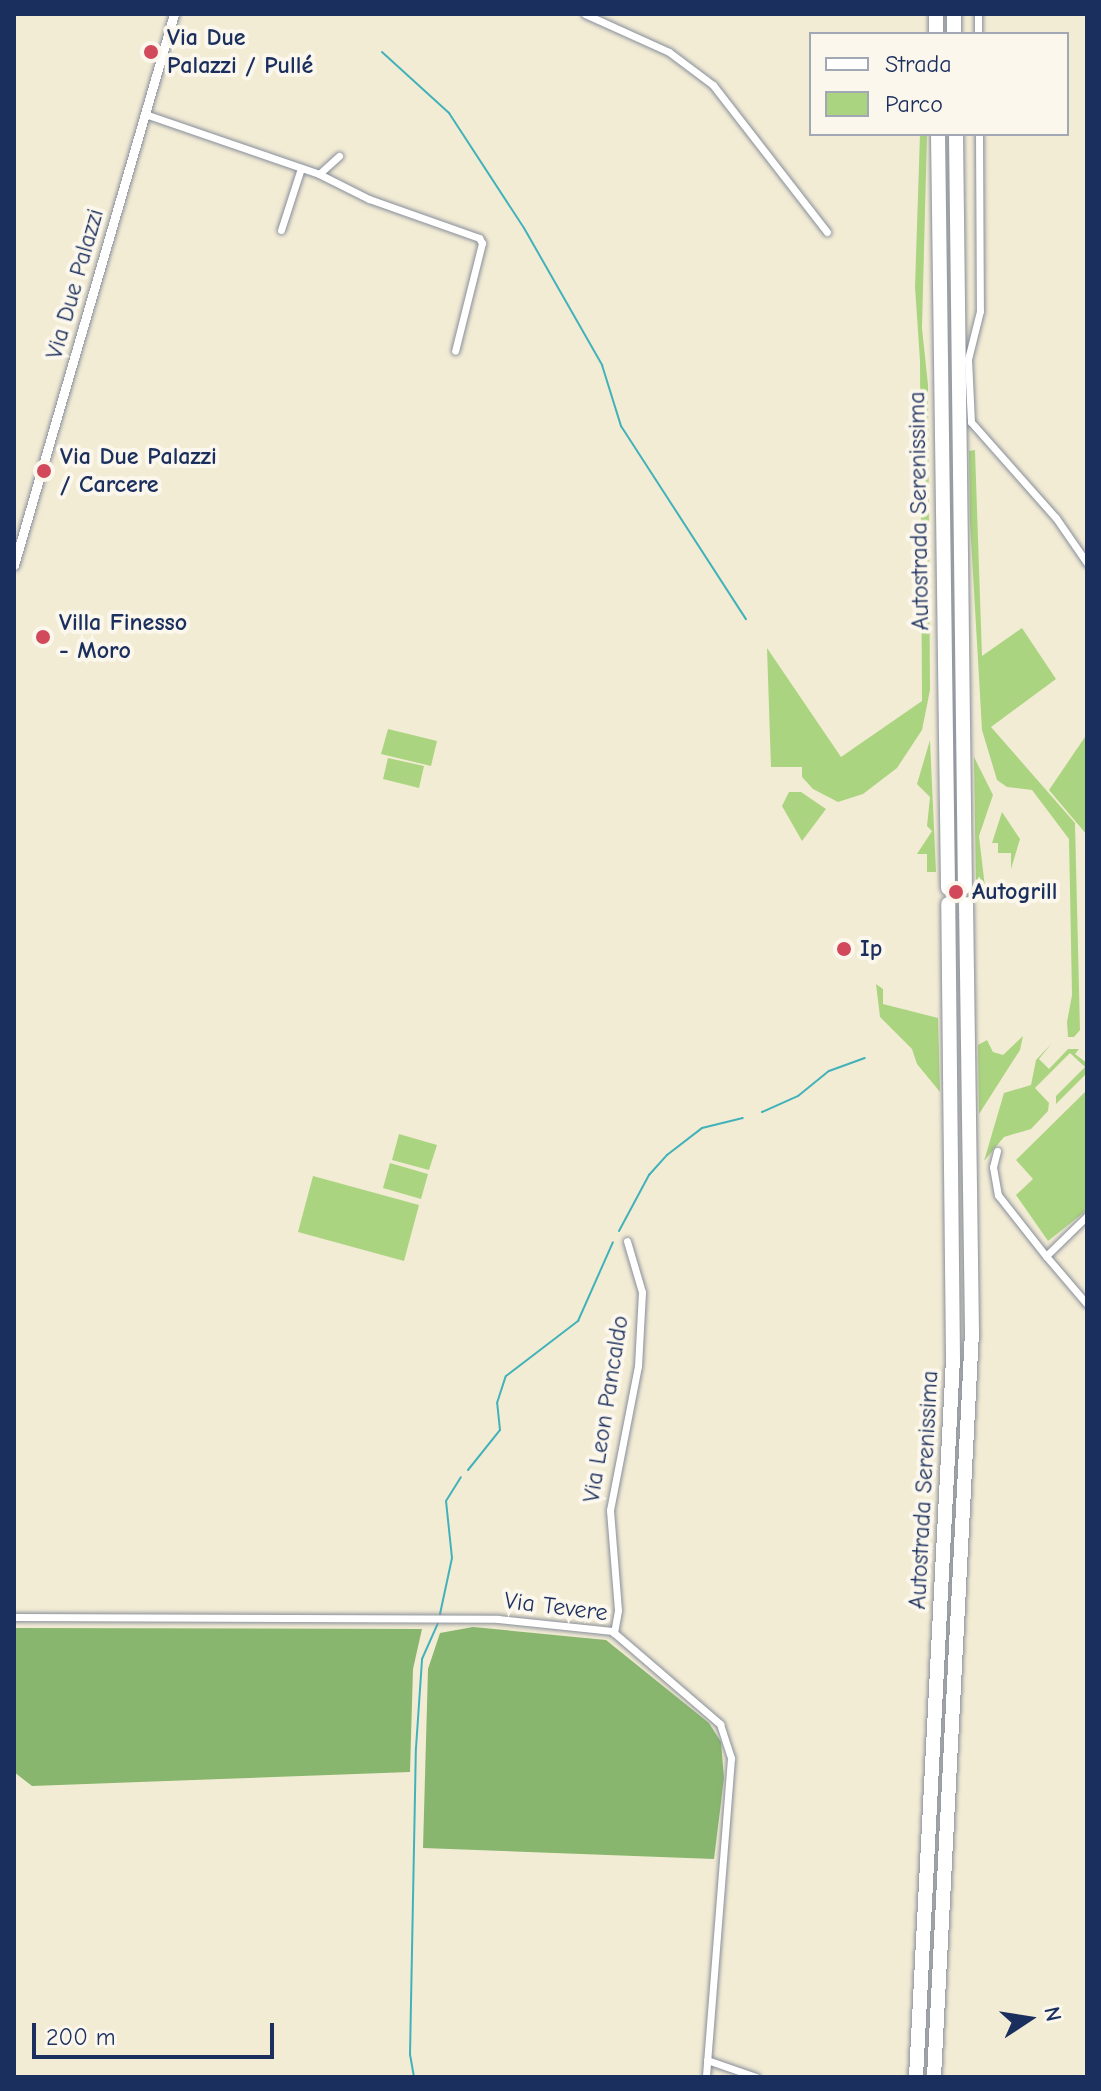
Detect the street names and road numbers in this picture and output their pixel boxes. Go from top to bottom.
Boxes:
street label: Via Due Palazzi [40,206,110,362]
street label: Autostrada Serenissima [903,391,935,631]
street label: Via Leon Pancaldo [577,1313,635,1505]
street label: Autostrada Serenissima [903,1370,945,1610]
street label: Via Tevere [503,1586,609,1628]

